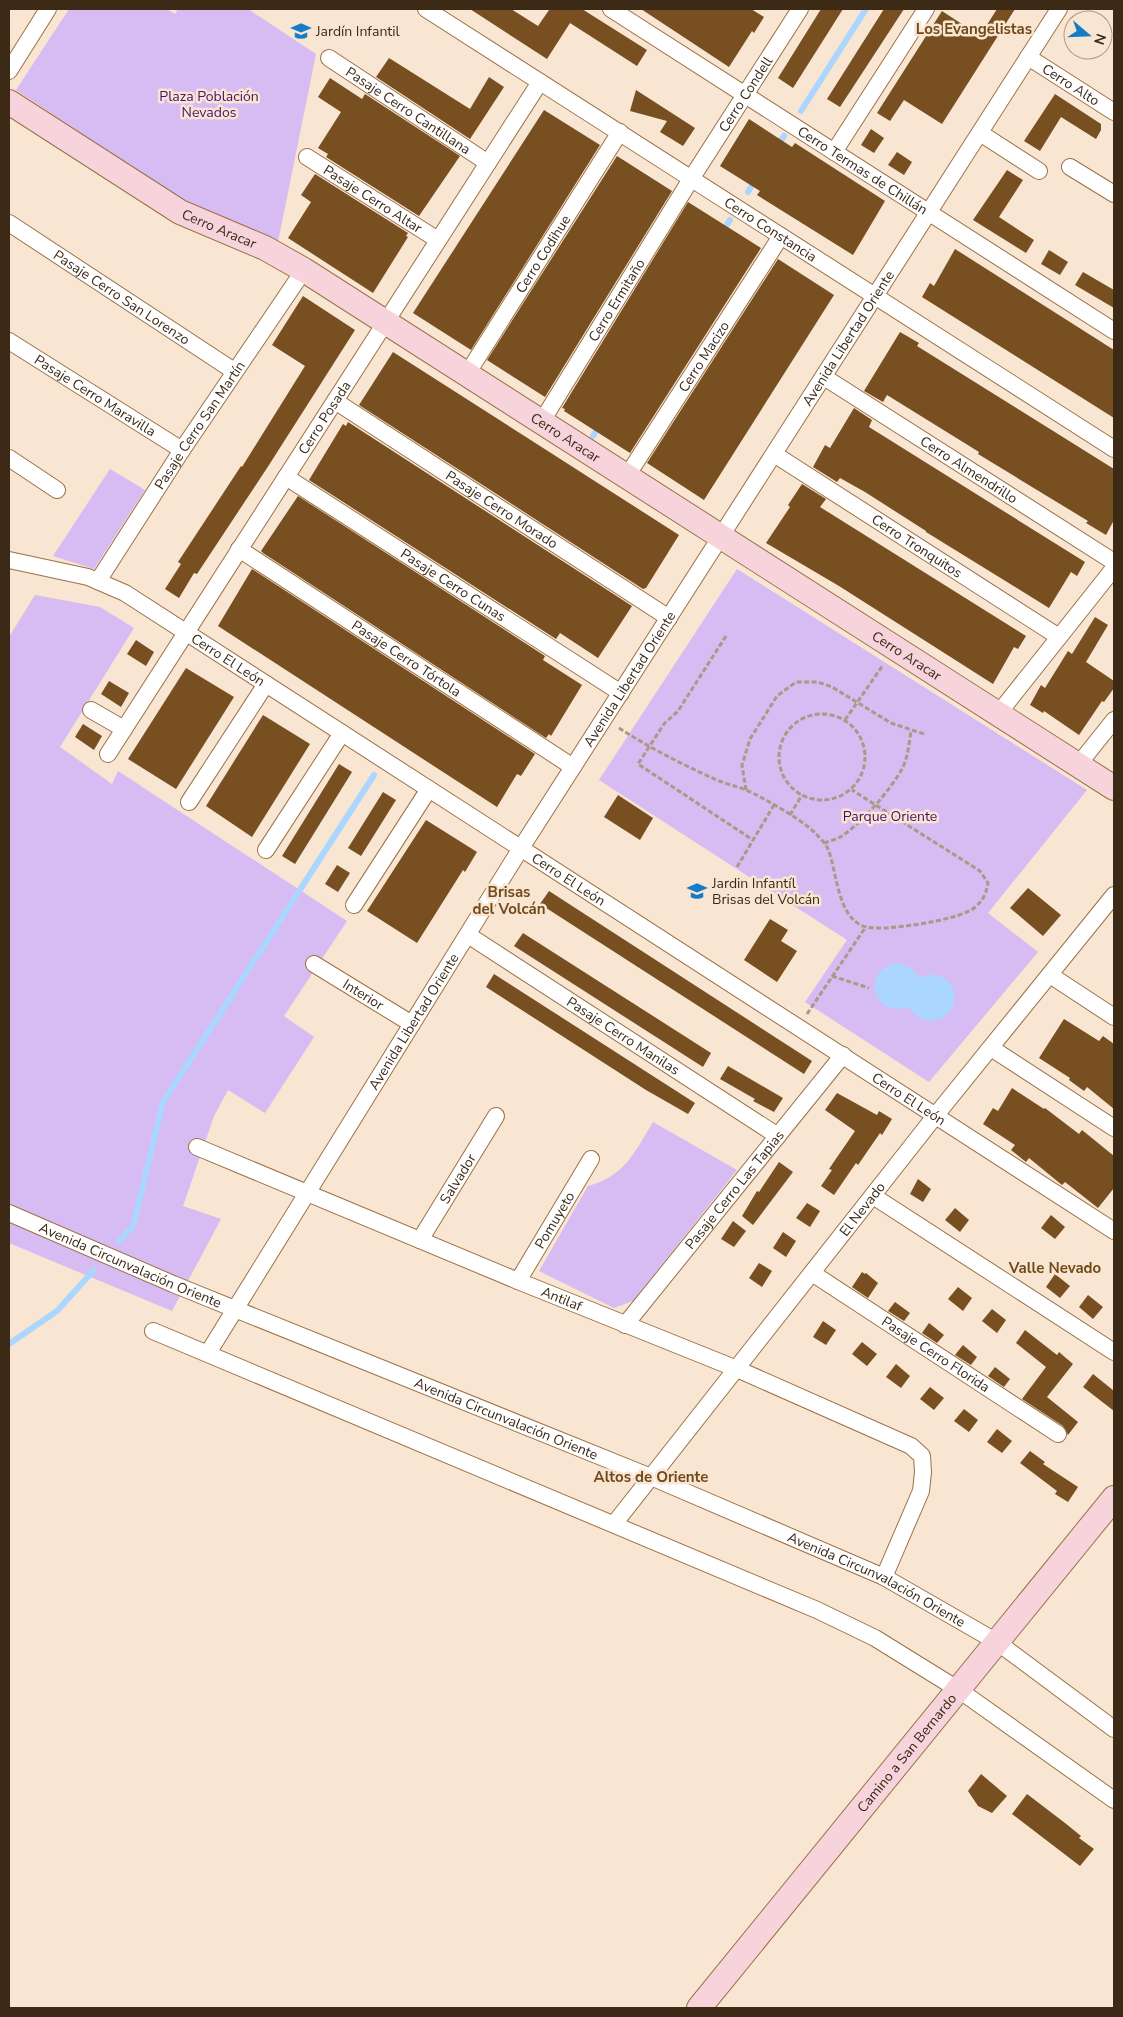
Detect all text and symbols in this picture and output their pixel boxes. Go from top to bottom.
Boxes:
north arrow [1063,10,1113,60]
district label: Los Evangelistas [916,19,1032,39]
school or university icon: Jardín Infantil [290,20,312,42]
place label: Jardín Infantil [315,22,400,41]
text: N [1089,31,1111,47]
street label: Cerro Condell [715,52,778,136]
street label: Cerro Alto [1038,59,1103,110]
street label: Pasaje Cerro Cantillana [342,63,474,159]
park label: Plaza Población Nevados [159,87,259,122]
street label: Cerro Termas de Chillán [794,122,931,219]
street label: Pasaje Cerro Altar [319,161,426,238]
street label: Cerro Constancia [720,193,820,266]
street label: Cerro Aracar [179,205,259,253]
street label: Cerro Codihue [511,211,575,297]
street label: Pasaje Cerro San Lorenzo [50,246,194,350]
street label: Cerro Ermitaño [584,255,650,345]
street label: Avenida Libertad Oriente [798,267,899,410]
street label: Cerro Macizo [674,317,734,396]
street label: Pasaje Cerro Maravilla [31,350,159,441]
street label: Pasaje Cerro San Martín [150,357,250,493]
street label: Cerro Posada [294,377,355,458]
street label: Cerro Aracar [527,408,604,467]
street label: Cerro Almendrillo [916,432,1021,508]
street label: Pasaje Cerro Morado [442,466,562,553]
street label: Cerro Tronquitos [868,510,966,583]
street label: Pasaje Cerro Cunas [397,544,509,626]
street label: Avenida Libertad Oriente [579,608,680,751]
street label: Pasaje Cerro Tórtola [348,616,465,701]
street label: Cerro Aracar [868,627,945,685]
street label: Cerro El León [187,629,269,691]
park label: Parque Oriente [843,807,937,826]
street label: Cerro El León [528,849,609,910]
place label: Jardin Infantíl Brisas del Volcán [711,874,820,909]
school or university icon: Jardin Infantíl Brisas del Volcán [686,880,708,902]
district label: Brisas del Volcán [472,882,546,919]
street label: Avenida Libertad Oriente [364,950,463,1094]
street label: Interior [339,975,387,1015]
street label: Pasaje Cerro Manilas [563,992,683,1080]
street label: Cerro El León [868,1068,949,1130]
street label: Pasaje Cerro Las Tapias [681,1126,789,1253]
street label: Salvador [435,1150,481,1208]
street label: El Nevado [835,1178,890,1240]
street label: Pomuyeto [530,1188,579,1252]
street label: Avenida Circunvalación Oriente [36,1218,224,1313]
district label: Valle Nevado [1008,1258,1102,1278]
street label: Antilaf [538,1282,585,1316]
street label: Pasaje Cerro Florida [878,1312,993,1397]
street label: Avenida Circunvalación Oriente [411,1373,601,1465]
district label: Altos de Oriente [594,1467,708,1487]
street label: Avenida Circunvalación Oriente [784,1528,969,1632]
street label: Camino a San Bernardo [853,1690,961,1817]

